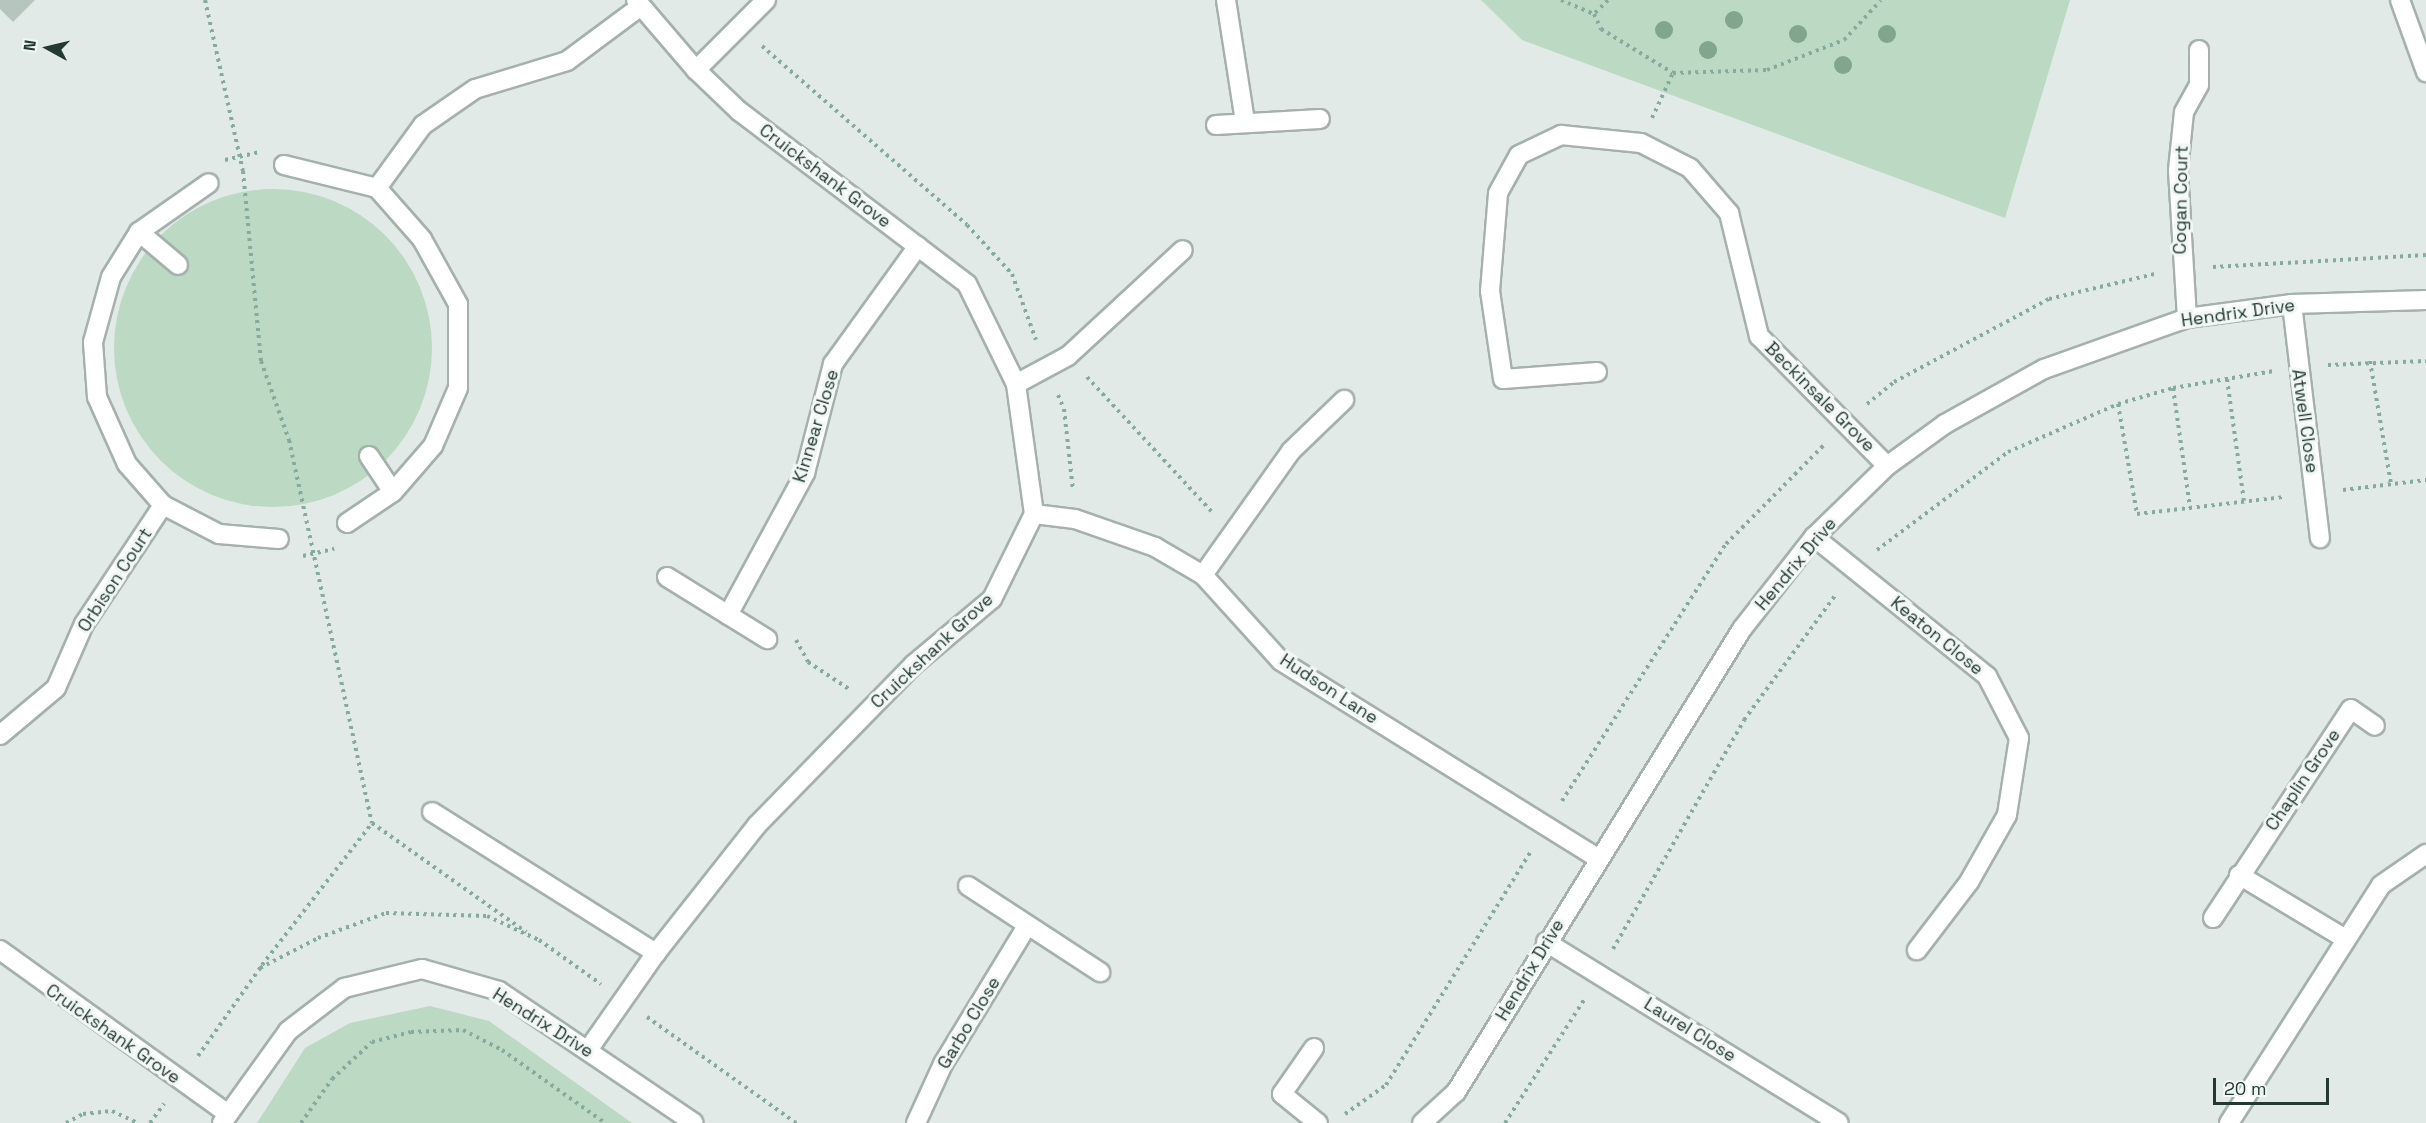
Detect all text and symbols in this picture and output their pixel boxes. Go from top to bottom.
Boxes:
north arrow [18,18,78,78]
text: N [19,39,41,52]
street label: Cruickshank Grove [755,119,895,233]
street label: Cogan Court [2169,145,2193,255]
street label: Hendrix Drive [2180,294,2296,332]
street label: Beckinsale Grove [1760,337,1880,457]
street label: Kinnear Close [789,367,843,485]
street label: Atwell Close [2287,368,2323,474]
street label: Hendrix Drive [1751,513,1841,615]
street label: Orbison Court [73,524,157,636]
street label: Cruickshank Grove [866,589,998,713]
street label: Keaton Close [1886,592,1988,680]
street label: Hudson Lane [1276,649,1382,729]
street label: Chaplin Grove [2261,725,2345,835]
street label: Hendrix Drive [1491,915,1569,1025]
street label: Garbo Close [933,973,1005,1073]
street label: Cruickshank Grove [42,979,184,1089]
street label: Hendrix Drive [489,983,597,1063]
street label: Laurel Close [1640,993,1740,1067]
scale bar [2216,1066,2332,1104]
text: 20 m [2224,1077,2267,1100]

